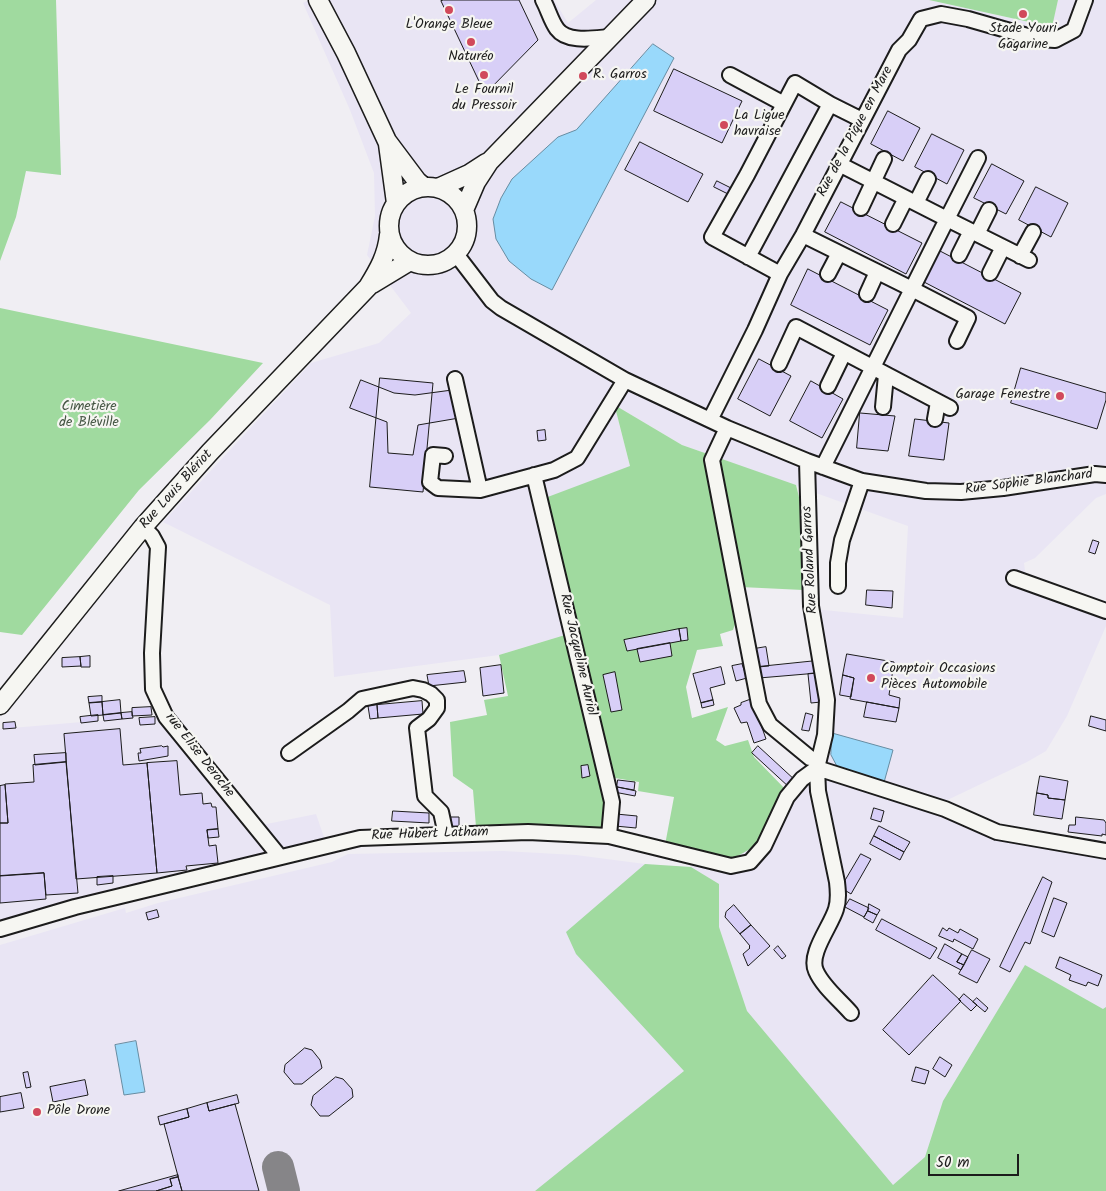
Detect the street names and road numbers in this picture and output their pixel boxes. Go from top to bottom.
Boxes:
street label: Rue de la Pique en Mare [814,64,898,200]
street label: Rue Louis Blériot [137,447,217,533]
street label: Rue Sophie Blanchard [964,467,1094,499]
street label: Rue Roland Garros [800,506,822,614]
street label: Rue Jacqueline Auriol [555,592,599,718]
street label: rue Elise Deroche [161,710,237,802]
street label: Rue Hubert Latham [371,825,489,845]

